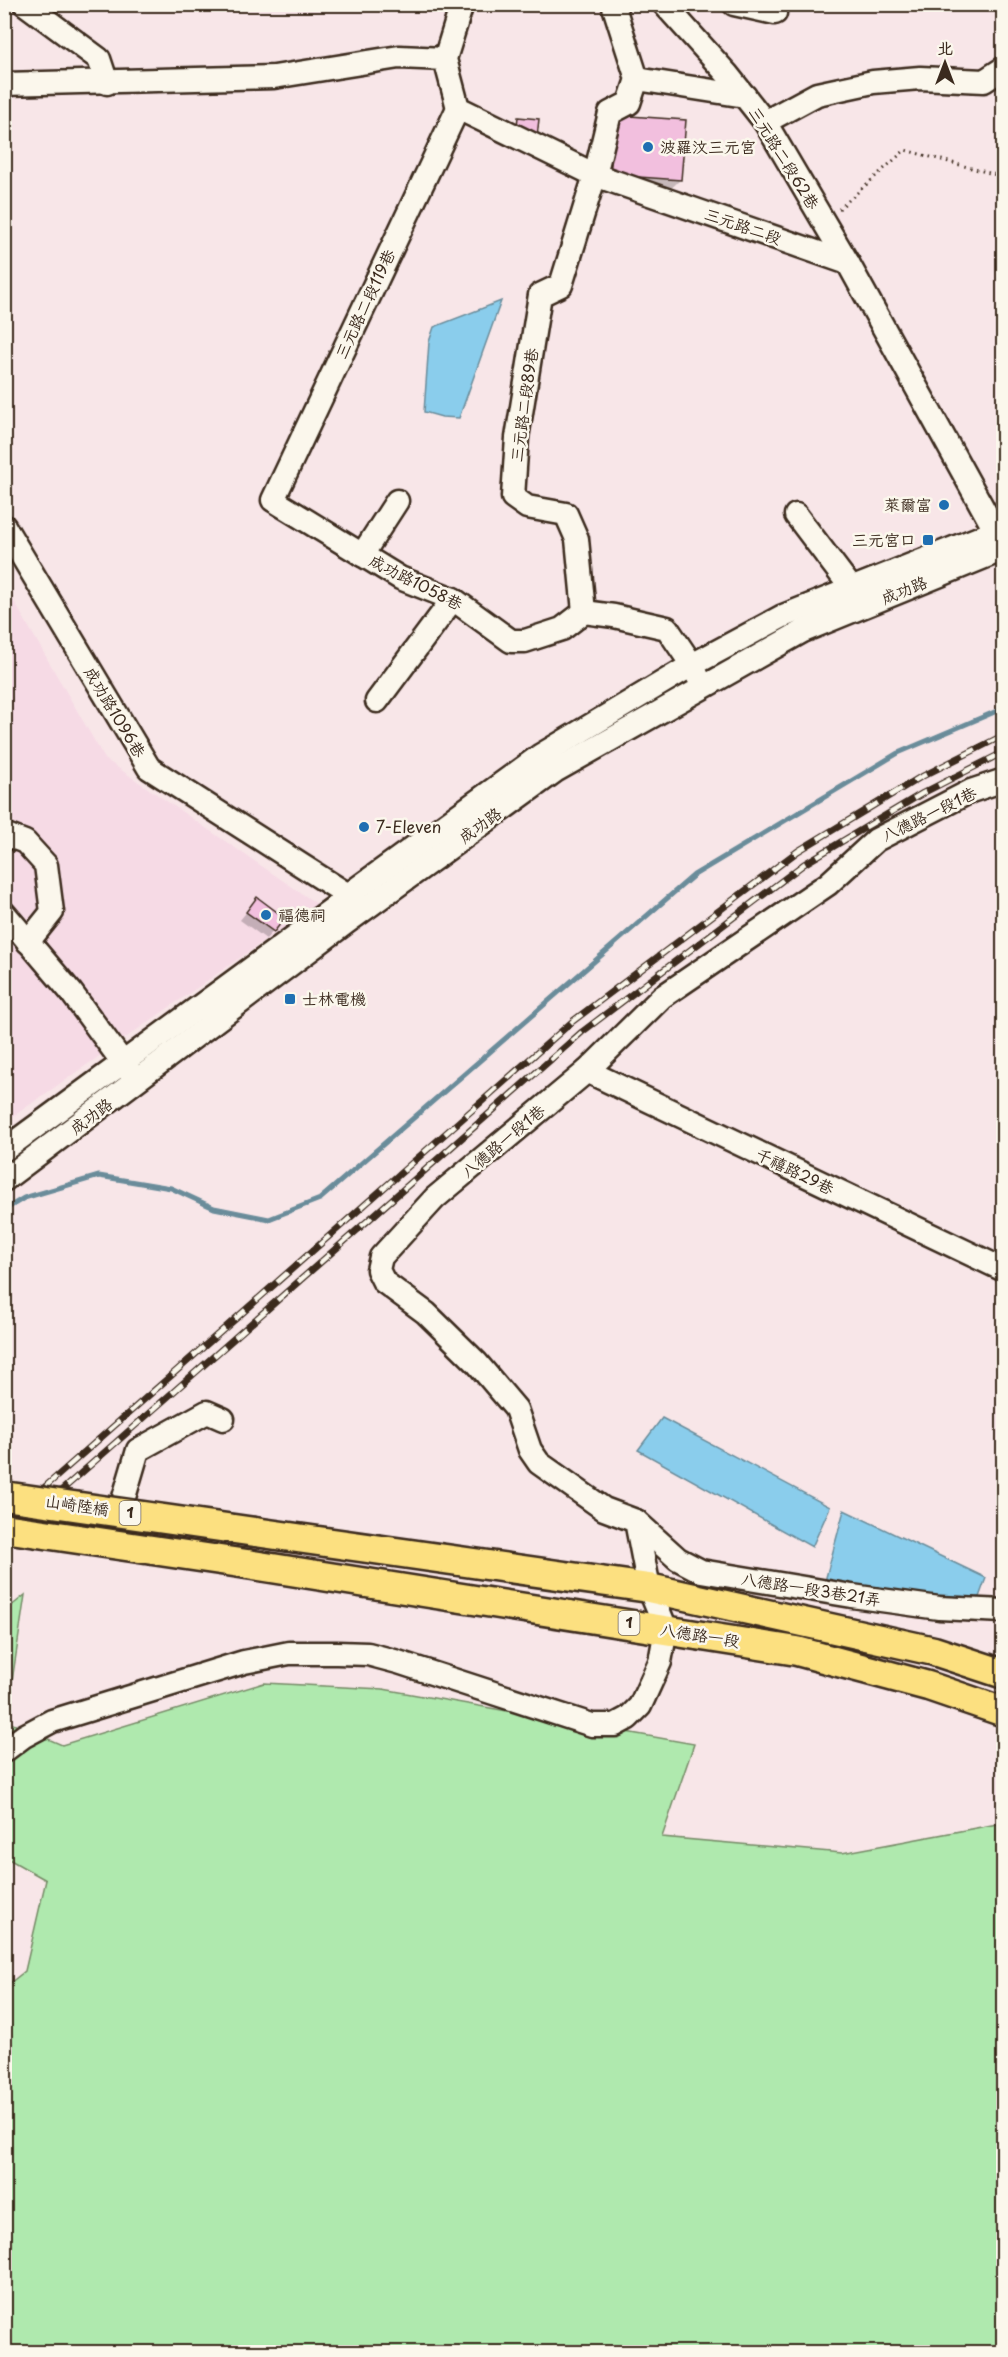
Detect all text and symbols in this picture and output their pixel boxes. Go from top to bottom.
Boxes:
north arrow [915,33,975,93]
text: 北 [937,35,953,59]
street label: 三元路二段62巷 [744,101,826,213]
place label: 波羅汶三元宮 [660,134,756,158]
marker: 波羅汶三元宮 [641,140,655,154]
street label: 三元路二段 [702,201,785,249]
street label: 三元路二段119巷 [328,245,400,362]
street label: 三元路二段89巷 [503,346,543,464]
place label: 萊爾富 [884,492,932,516]
marker: 萊爾富 [937,498,951,512]
place label: 三元宮口 [852,527,916,551]
marker: 三元宮口 [921,533,935,547]
street label: 成功路1058巷 [366,547,467,615]
street label: 成功路 [877,569,930,609]
street label: 成功路1096巷 [79,662,152,761]
street label: 八德路一段1巷 [877,780,980,847]
street label: 成功路 [453,800,506,848]
place label: 7-Eleven [376,814,441,838]
marker: 7-Eleven [357,820,371,834]
place label: 福德祠 [278,902,326,926]
marker: 福德祠 [259,908,273,922]
place label: 士林電機 [302,986,366,1010]
marker: 士林電機 [283,992,297,1006]
street label: 成功路 [64,1091,117,1139]
street label: 八德路一段1巷 [455,1098,550,1183]
street label: 千禧路29巷 [752,1141,839,1199]
street label: 山崎陸橋 [44,1488,111,1520]
road number: 1 [120,1501,140,1525]
street label: 八德路一段3巷21弄 [740,1565,883,1611]
road number: 1 [618,1611,640,1635]
street label: 八德路一段 [659,1616,742,1652]

